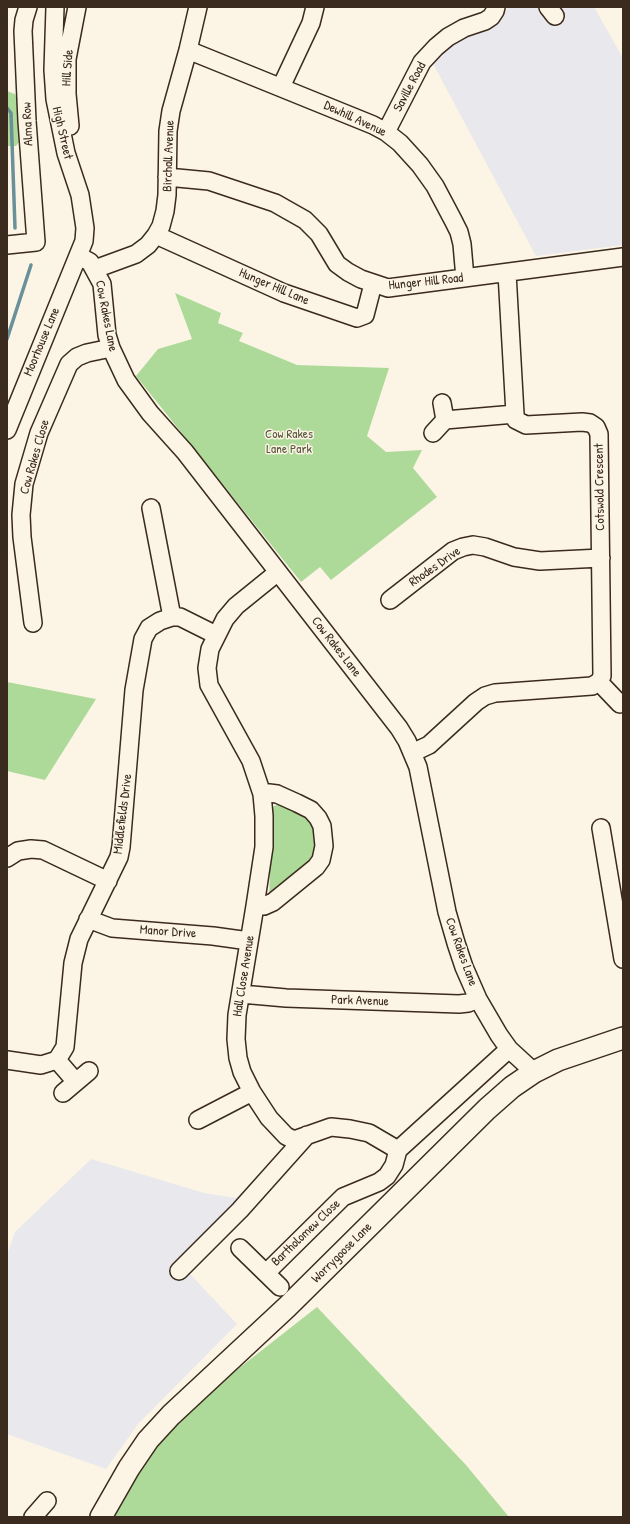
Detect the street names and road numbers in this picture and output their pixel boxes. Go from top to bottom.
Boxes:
street label: Hill Side [59,49,77,87]
street label: Saville Road [390,59,430,115]
street label: Dewhill Avenue [321,98,389,140]
street label: Alma Row [19,102,37,146]
street label: High Street [48,105,76,161]
street label: Birchall Avenue [160,120,178,192]
street label: Hunger Hill Lane [237,265,311,309]
street label: Hunger Hill Road [388,270,464,294]
street label: Cow Rakes Lane [91,279,121,353]
street label: Moorhouse Lane [21,305,63,379]
street label: Cow Rakes Close [17,418,53,496]
street label: Cotswold Crescent [591,443,609,531]
street label: Rhodes Drive [406,544,464,590]
street label: Cow Rakes Lane [308,614,364,680]
street label: Middlefields Drive [110,773,136,855]
street label: Cow Rakes Lane [441,916,481,988]
street label: Manor Drive [139,922,197,942]
street label: Hall Close Avenue [230,934,258,1018]
street label: Park Avenue [331,992,389,1010]
street label: Bartholomew Close [268,1196,344,1270]
street label: Worrygoose Lane [308,1219,376,1287]

